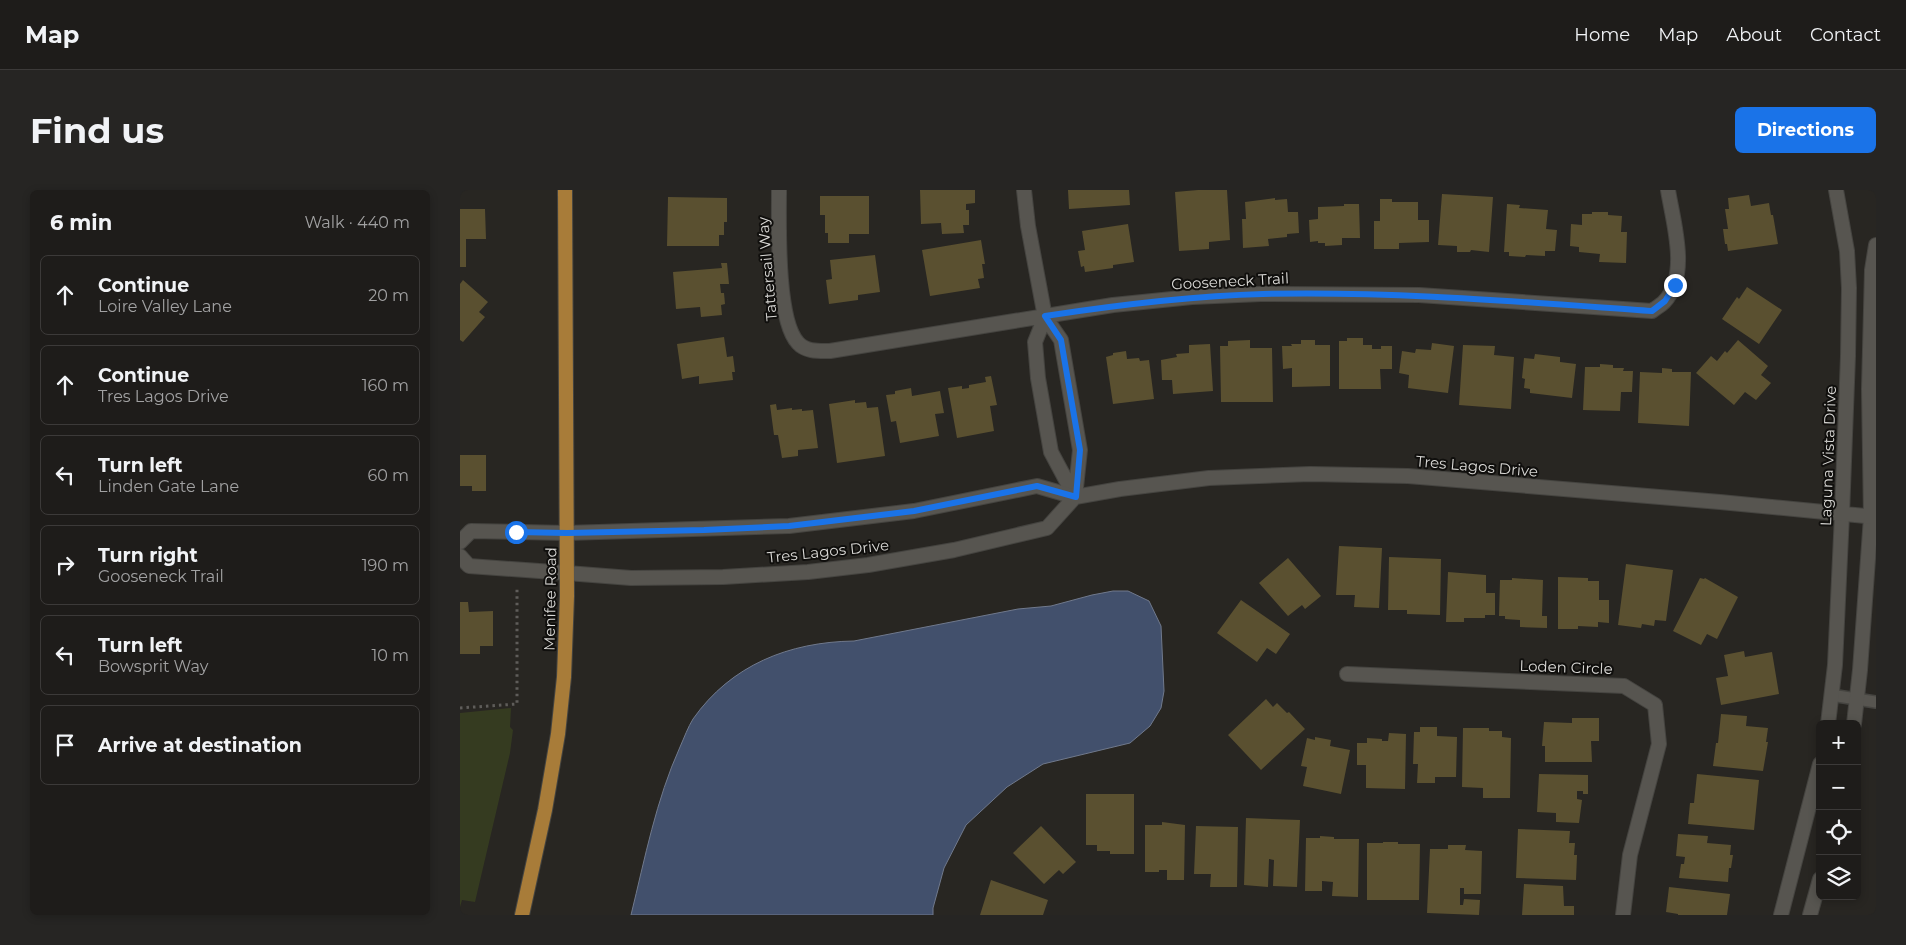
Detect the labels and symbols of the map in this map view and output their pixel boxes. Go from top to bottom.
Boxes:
street label: Tattersail Way [753,215,781,322]
street label: Gooseneck Trail [1171,268,1289,294]
route end [1664,274,1687,297]
street label: Laguna Vista Drive [1816,386,1840,526]
street label: Tres Lagos Drive [1415,451,1539,481]
route start [505,521,528,544]
street label: Tres Lagos Drive [766,535,890,567]
street label: Menifee Road [540,547,560,651]
street label: Loden Circle [1519,656,1613,678]

